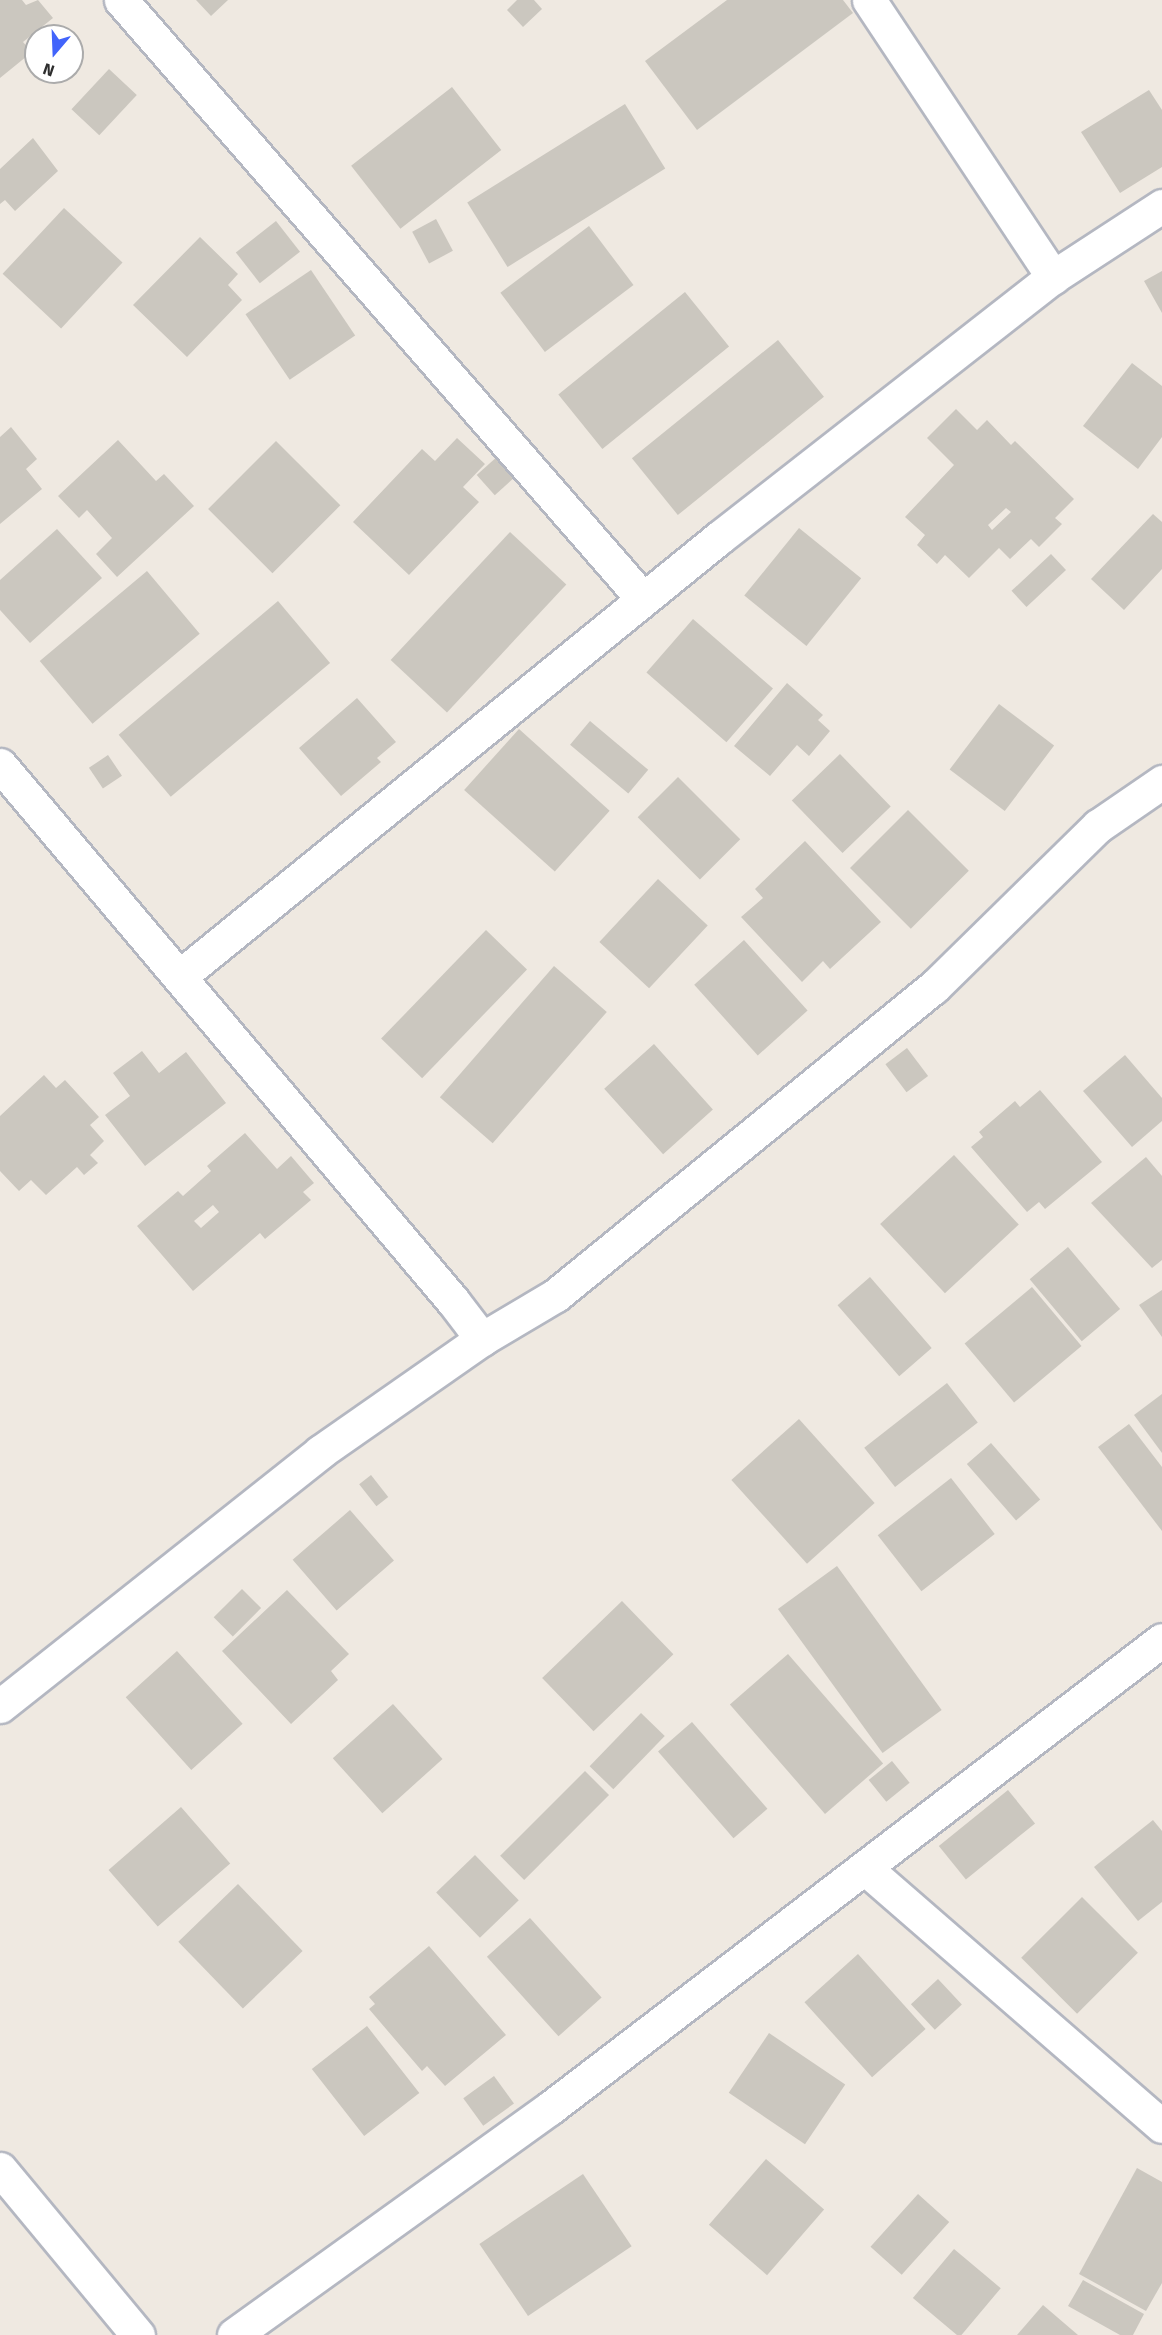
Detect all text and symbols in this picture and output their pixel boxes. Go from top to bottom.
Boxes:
north arrow [24,24,84,84]
text: N [41,59,57,80]

